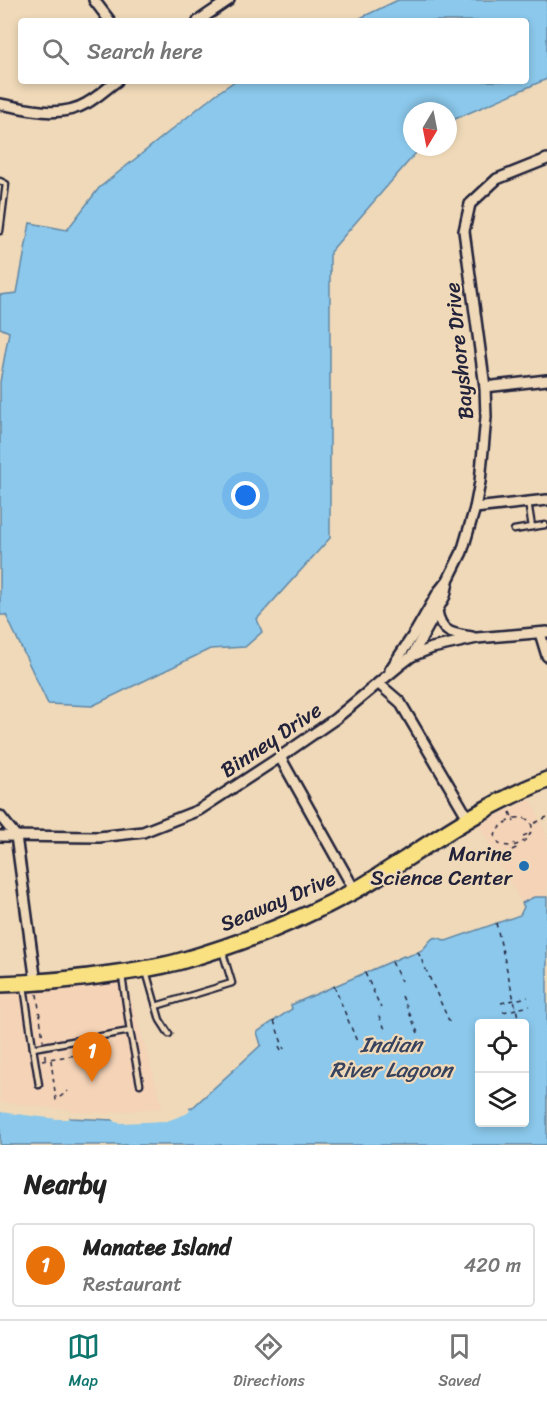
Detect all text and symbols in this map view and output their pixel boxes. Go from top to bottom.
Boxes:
search box [18,18,529,84]
text: Search here [87,32,203,71]
icon: search [39,35,72,68]
north arrow [403,102,457,156]
street label: Bayshore Drive [433,280,485,421]
your location [231,481,260,510]
street label: Binney Drive [212,692,330,788]
place label: Marine Science Center [371,835,513,897]
street label: Seaway Drive [214,859,342,943]
marker: Marine Science Center [517,859,531,873]
map controls [475,1019,529,1127]
button: locate [475,1019,529,1073]
water label: Indian River Lagoon [330,1025,454,1089]
pin: 1 [72,1032,112,1082]
button: layers [475,1073,529,1127]
text: Nearby [24,1161,106,1207]
text: Manatee Island [83,1228,231,1267]
text: 1 [41,1248,50,1283]
text: 420 m [464,1248,521,1283]
text: Restaurant [83,1267,182,1302]
tab: Map [67,1330,100,1395]
tab: Directions [233,1330,305,1395]
tab: Saved [438,1330,480,1395]

